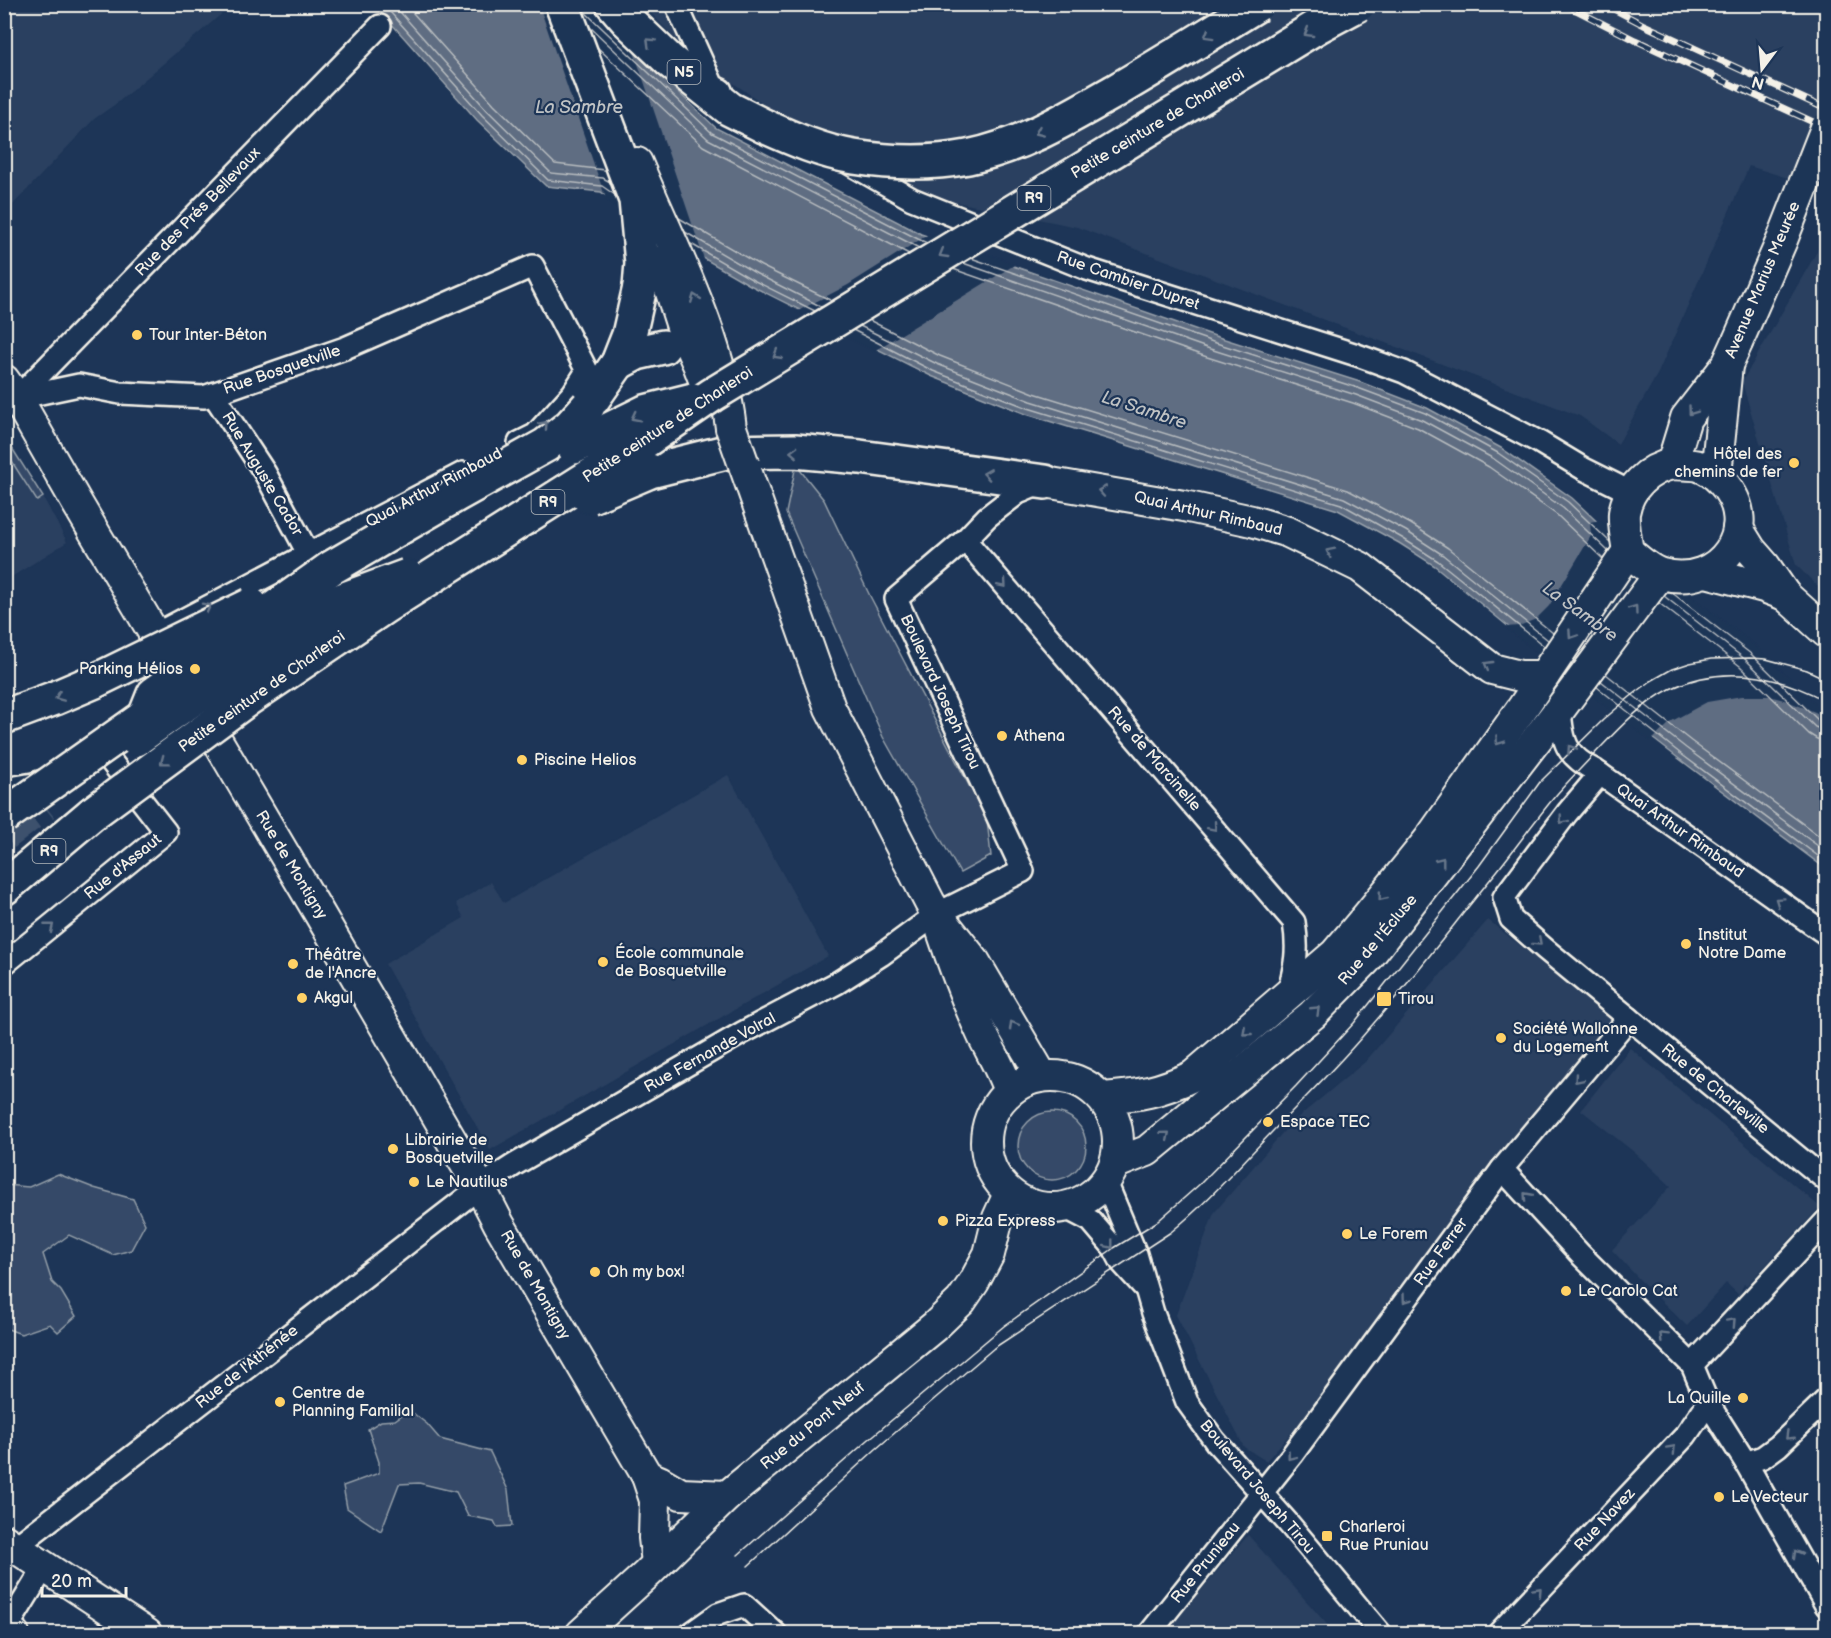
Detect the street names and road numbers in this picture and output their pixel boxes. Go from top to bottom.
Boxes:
road number: N5 [668,60,700,84]
street label: Petite ceinture de Charleroi [1068,65,1248,183]
street label: Rue des Prés Bellevaux [131,143,265,281]
road number: R9 [1018,186,1050,210]
street label: Avenue Marius Meurée [1721,198,1805,361]
street label: Rue Cambier Dupret [1054,248,1202,314]
street label: Rue Bosquetville [221,341,344,399]
street label: Petite ceinture de Charleroi [579,363,757,487]
street label: Rue Auguste Cador [217,409,307,540]
street label: Quai Arthur Rimbaud [363,444,505,532]
street label: Quai Arthur Rimbaud [1132,488,1284,540]
road number: R9 [532,490,564,514]
street label: Boulevard Joseph Tirou [896,611,984,773]
street label: Petite ceinture de Charleroi [175,627,349,757]
street label: Rue de Marcinelle [1103,703,1205,816]
street label: Quai Arthur Rimbaud [1612,780,1748,882]
street label: Rue de Montigny [251,807,331,923]
street label: Rue d'Assaut [81,830,165,904]
road number: R9 [32,839,66,863]
street label: Rue de l'Écluse [1333,889,1422,989]
street label: Rue Fernande Volral [641,1009,779,1097]
street label: Rue de Charleville [1657,1040,1773,1139]
street label: Rue Ferrer [1410,1214,1472,1290]
street label: Rue de Montigny [496,1227,574,1344]
street label: Rue de l'Athénée [192,1321,302,1413]
street label: Rue du Pont Neuf [757,1378,869,1474]
street label: Boulevard Joseph Tirou [1195,1416,1319,1558]
street label: Rue Navez [1571,1484,1639,1556]
street label: Rue Prunieau [1167,1519,1245,1607]

